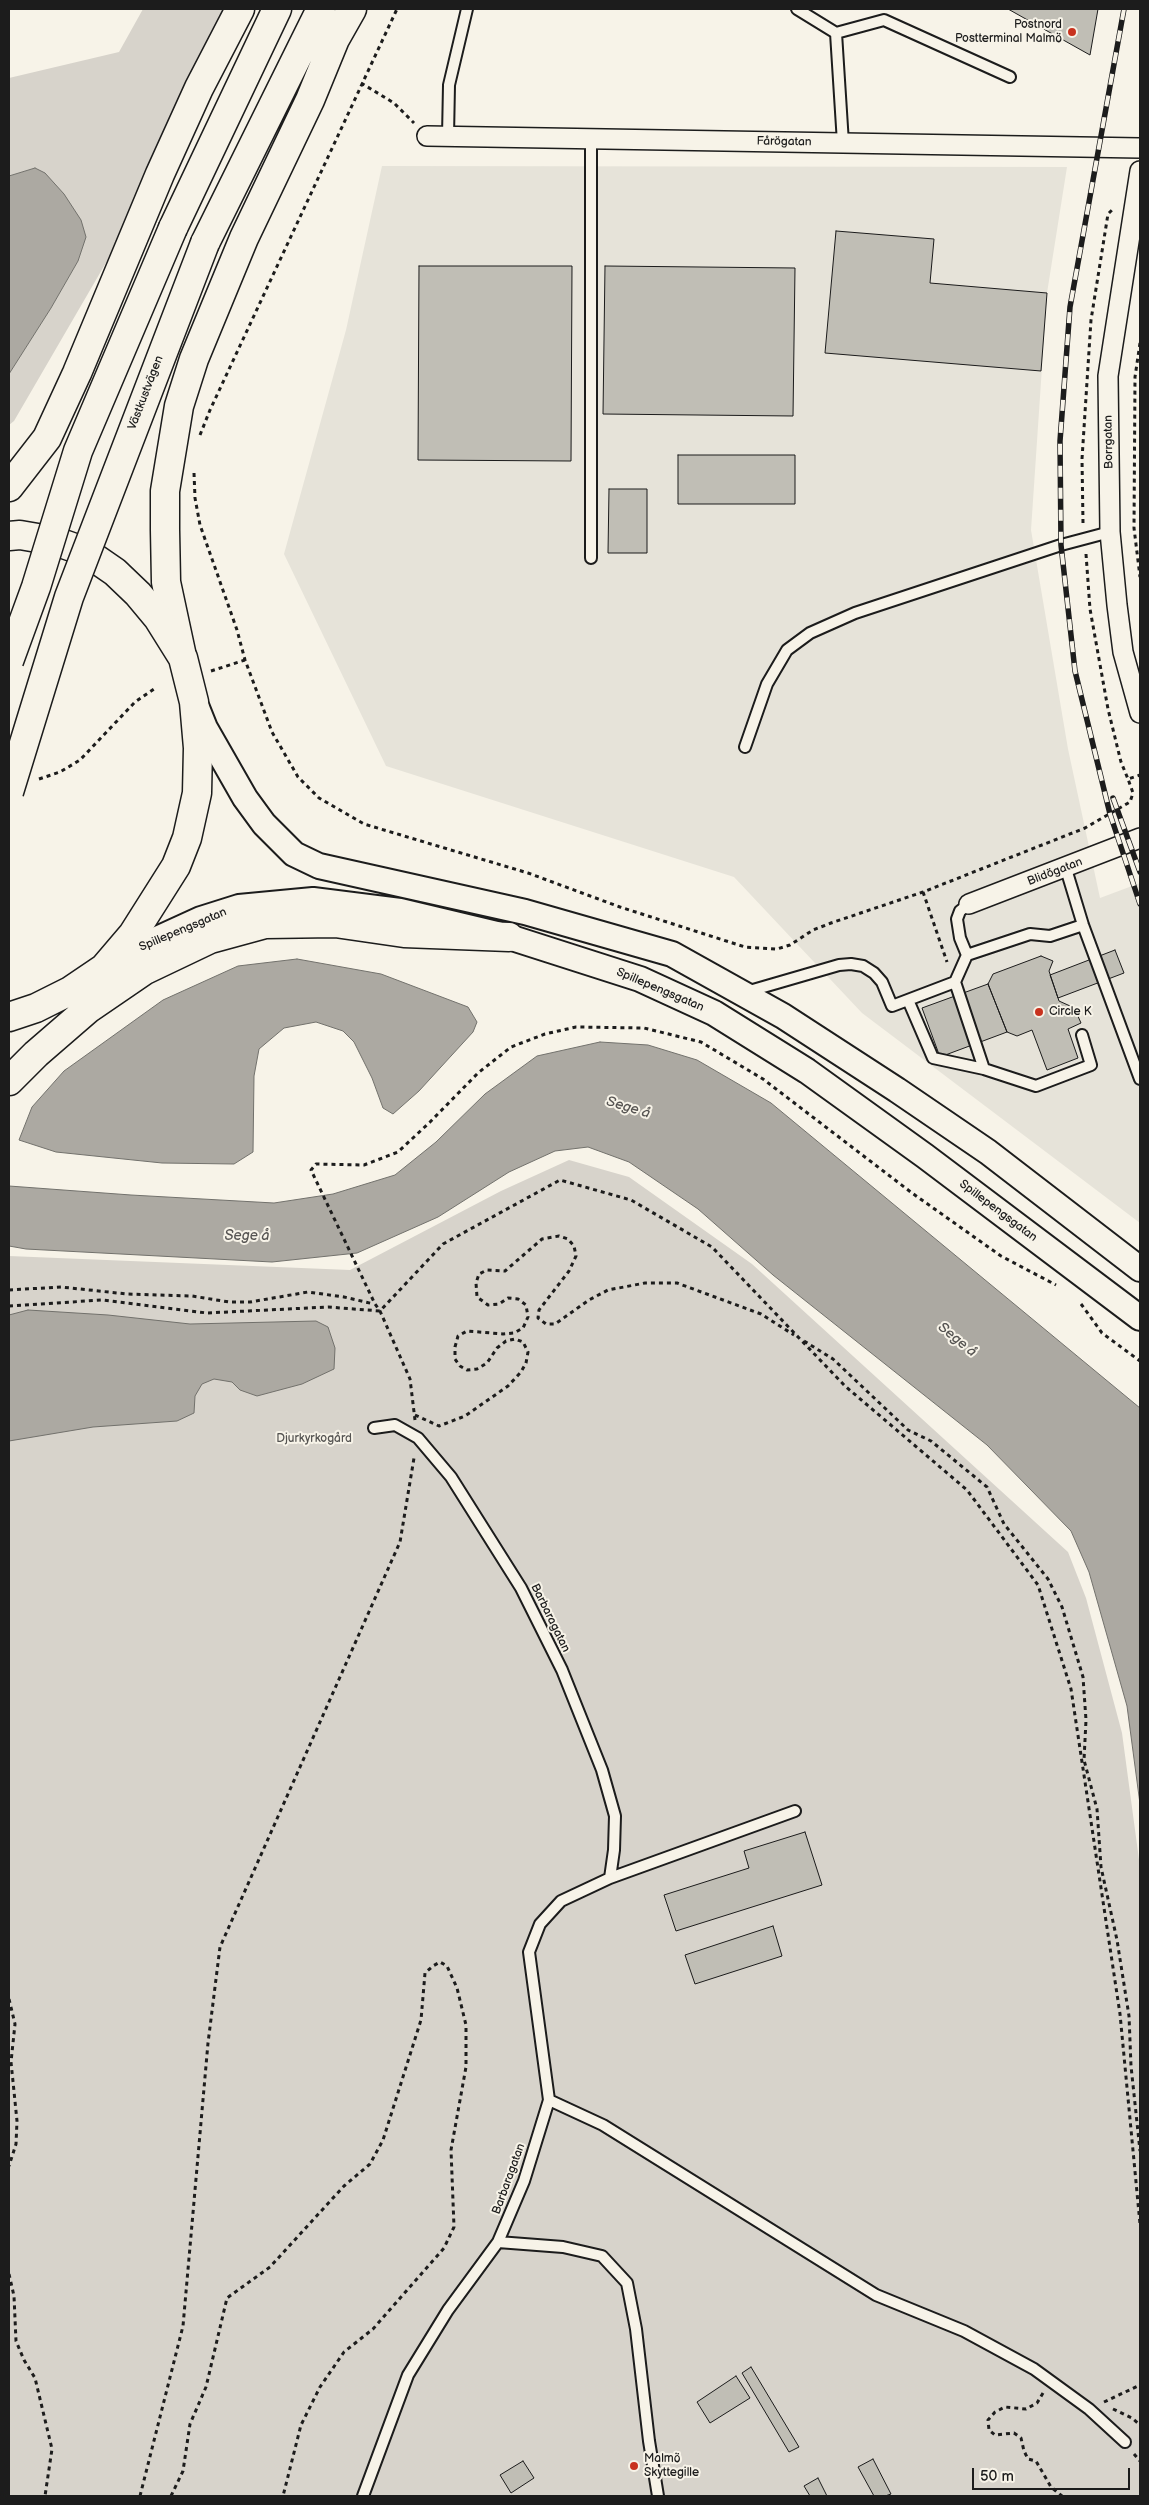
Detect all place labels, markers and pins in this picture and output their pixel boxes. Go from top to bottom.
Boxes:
place label: Postnord Postterminal Malmö [955,18,1062,46]
marker: Postnord Postterminal Malmö [1066,26,1078,38]
place label: Circle K [1049,1005,1092,1019]
marker: Circle K [1033,1006,1045,1018]
place label: Malmö Skyttegille [644,2452,699,2480]
marker: Malmö Skyttegille [628,2460,640,2472]

